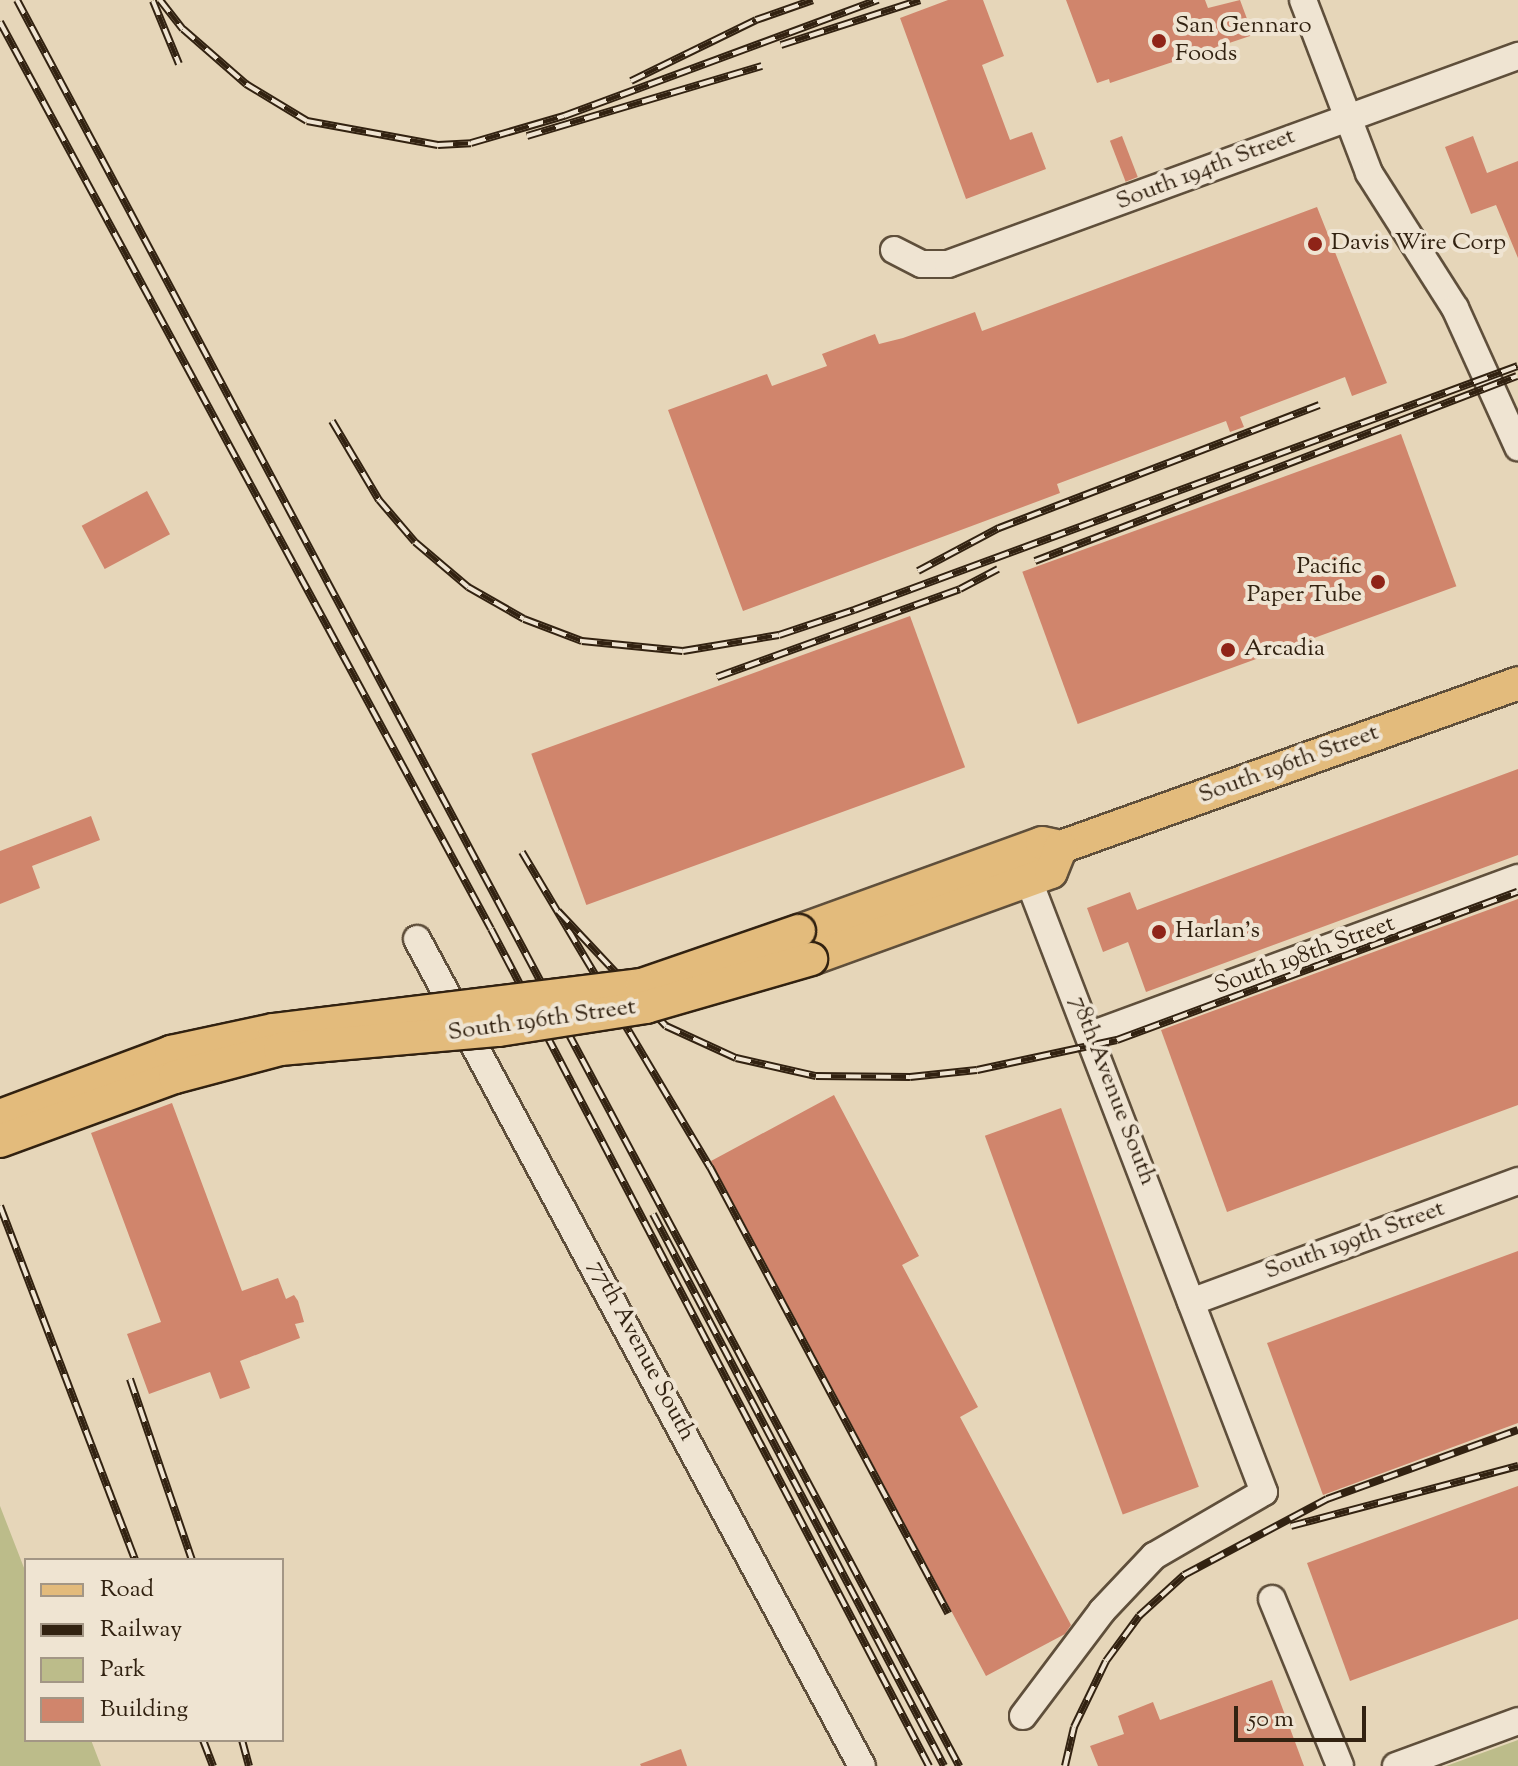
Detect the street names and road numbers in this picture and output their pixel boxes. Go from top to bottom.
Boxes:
street label: South 194th Street [1112,123,1300,217]
street label: South 196th Street [1195,719,1383,811]
street label: South 198th Street [1211,910,1399,1002]
street label: 78th Avenue South [1063,992,1161,1190]
street label: South 196th Street [446,994,638,1048]
street label: South 199th Street [1261,1195,1449,1287]
street label: 77th Avenue South [581,1256,701,1446]

